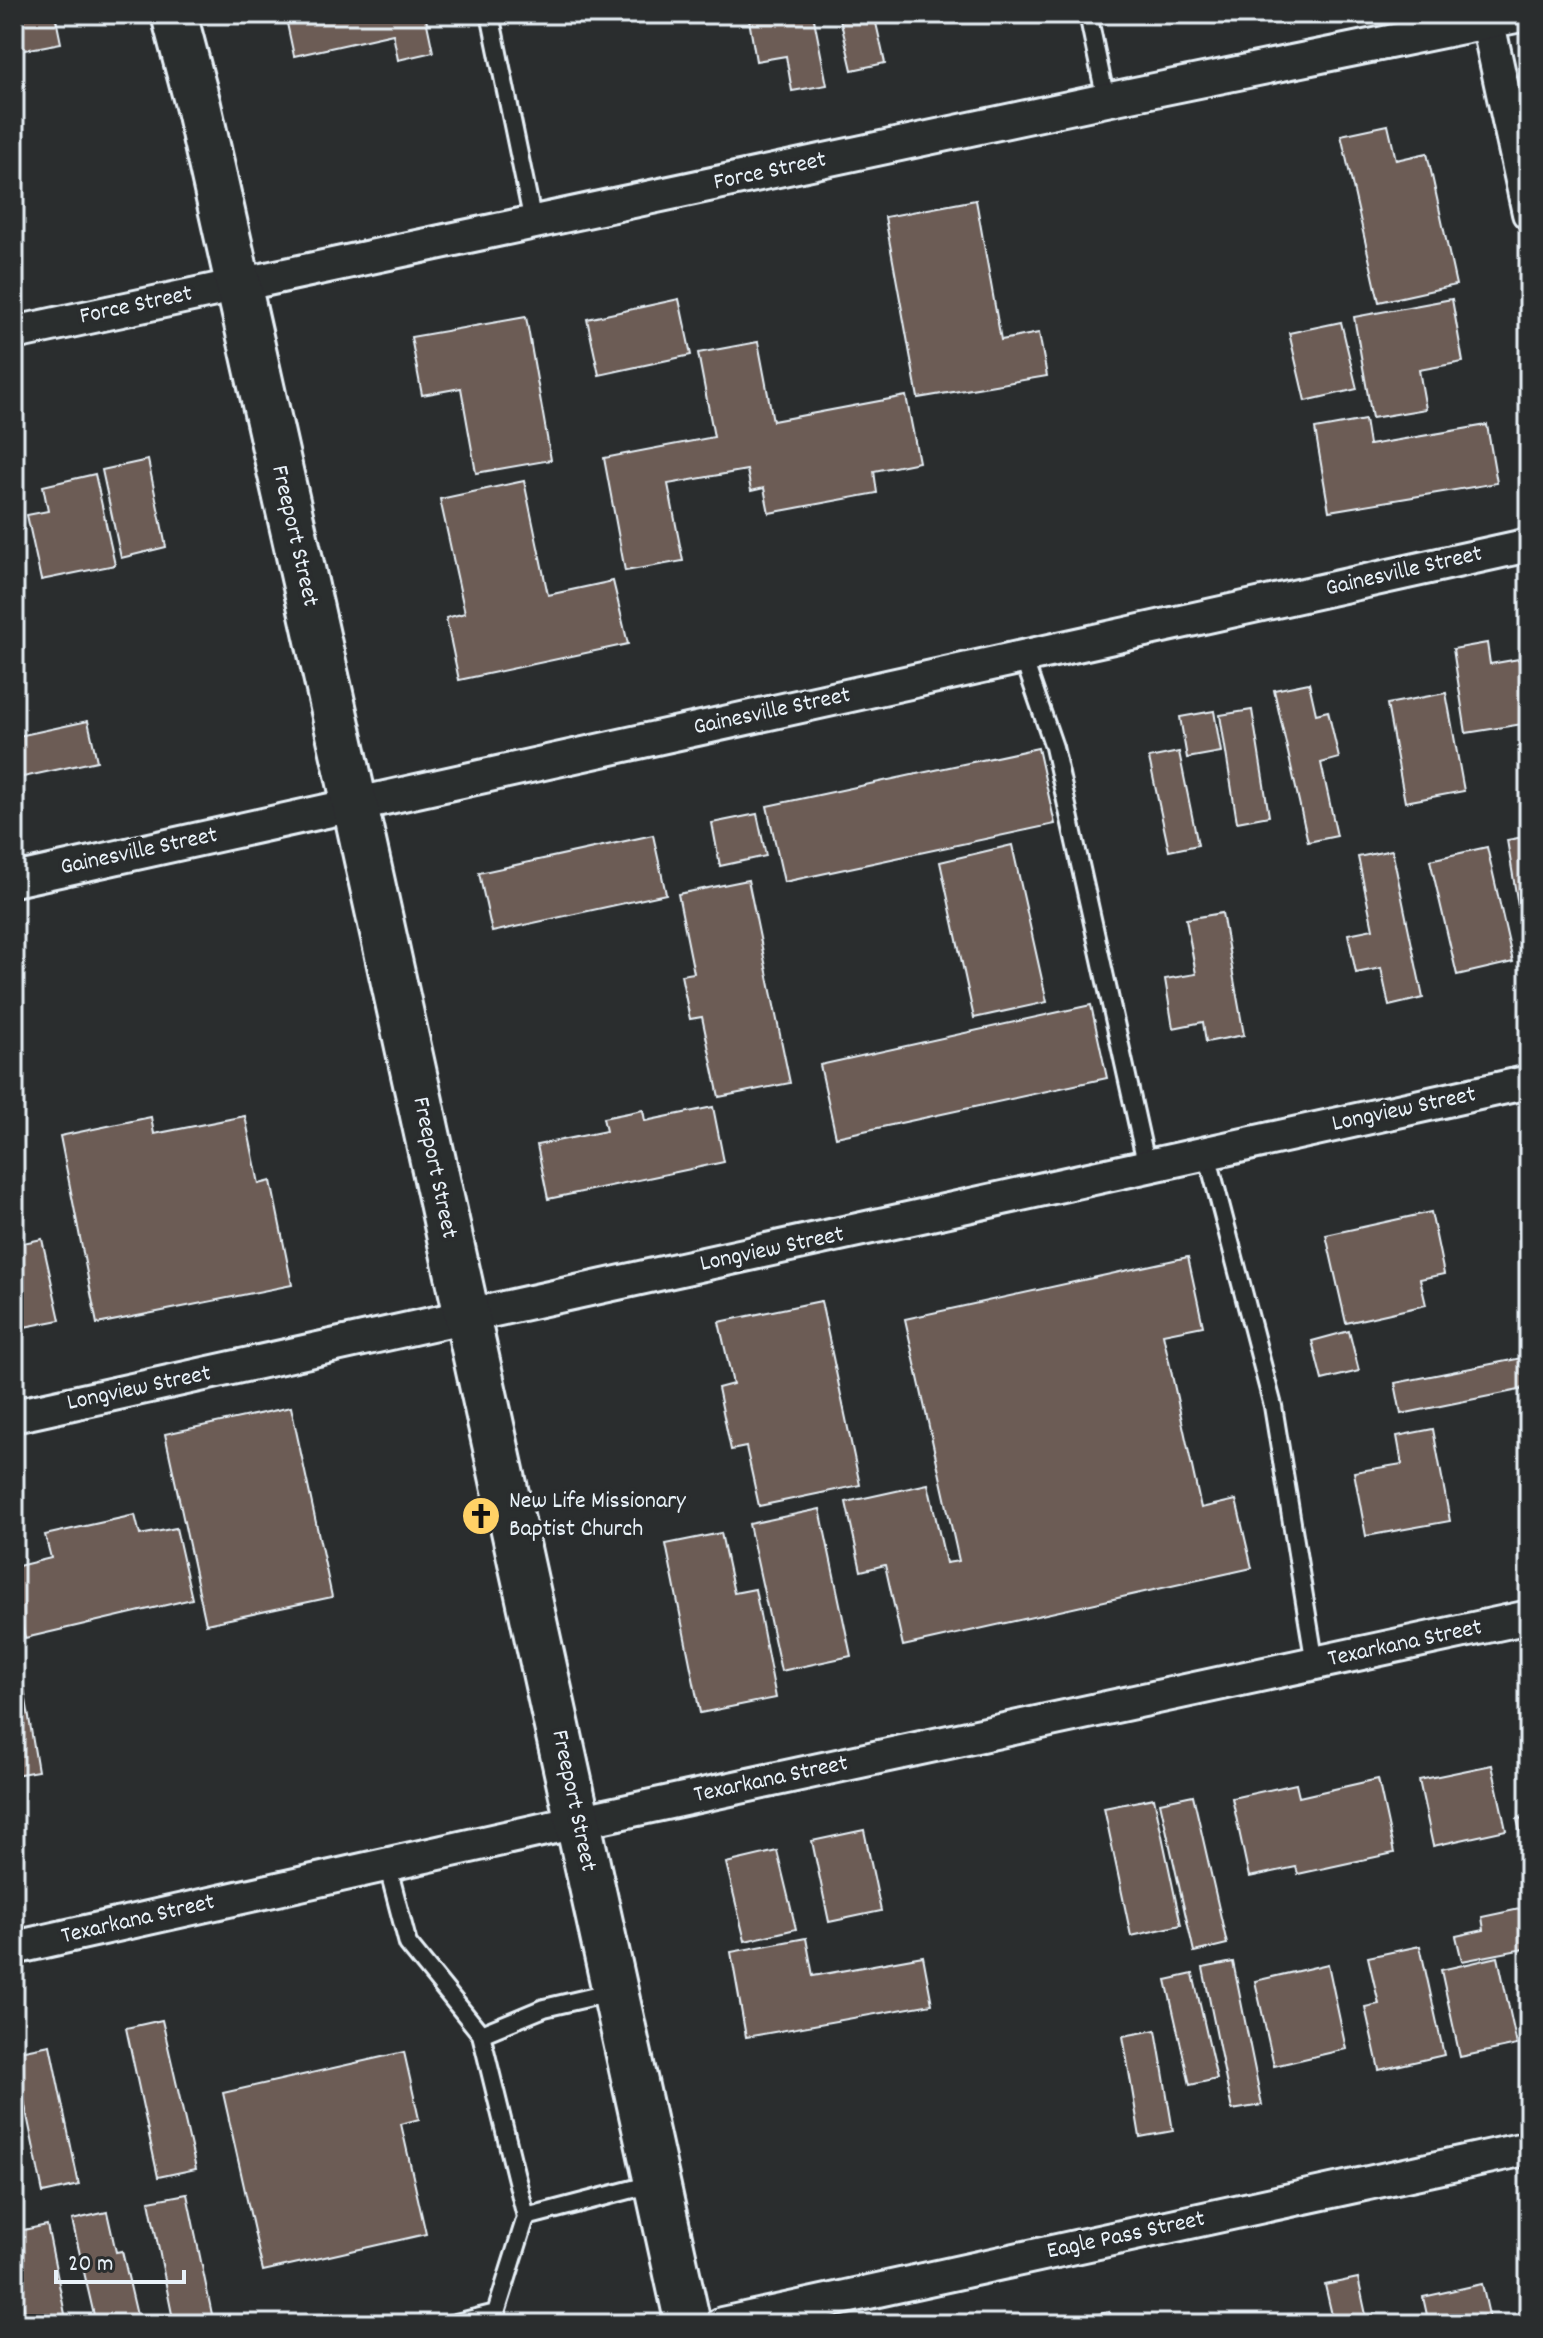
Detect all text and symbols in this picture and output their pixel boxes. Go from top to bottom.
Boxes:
street label: Force Street [711,143,830,201]
street label: Force Street [77,277,196,335]
street label: Freeport Street [261,462,327,610]
street label: Gainesville Street [1322,537,1486,607]
street label: Gainesville Street [690,679,854,745]
street label: Gainesville Street [57,819,221,885]
street label: Longview Street [1329,1078,1479,1142]
street label: Freeport Street [402,1094,466,1242]
street label: Longview Street [697,1218,847,1282]
street label: Longview Street [64,1357,214,1421]
place label: New Life Missionary Baptist Church [509,1485,687,1547]
church icon: New Life Missionary Baptist Church [460,1495,502,1537]
street label: Texarkana Street [1325,1611,1485,1677]
street label: Freeport Street [541,1727,605,1875]
street label: Texarkana Street [691,1747,851,1813]
street label: Texarkana Street [58,1886,218,1954]
street label: Eagle Pass Street [1044,2203,1208,2269]
scale bar [56,2234,184,2284]
text: 20 m [68,2248,114,2282]

